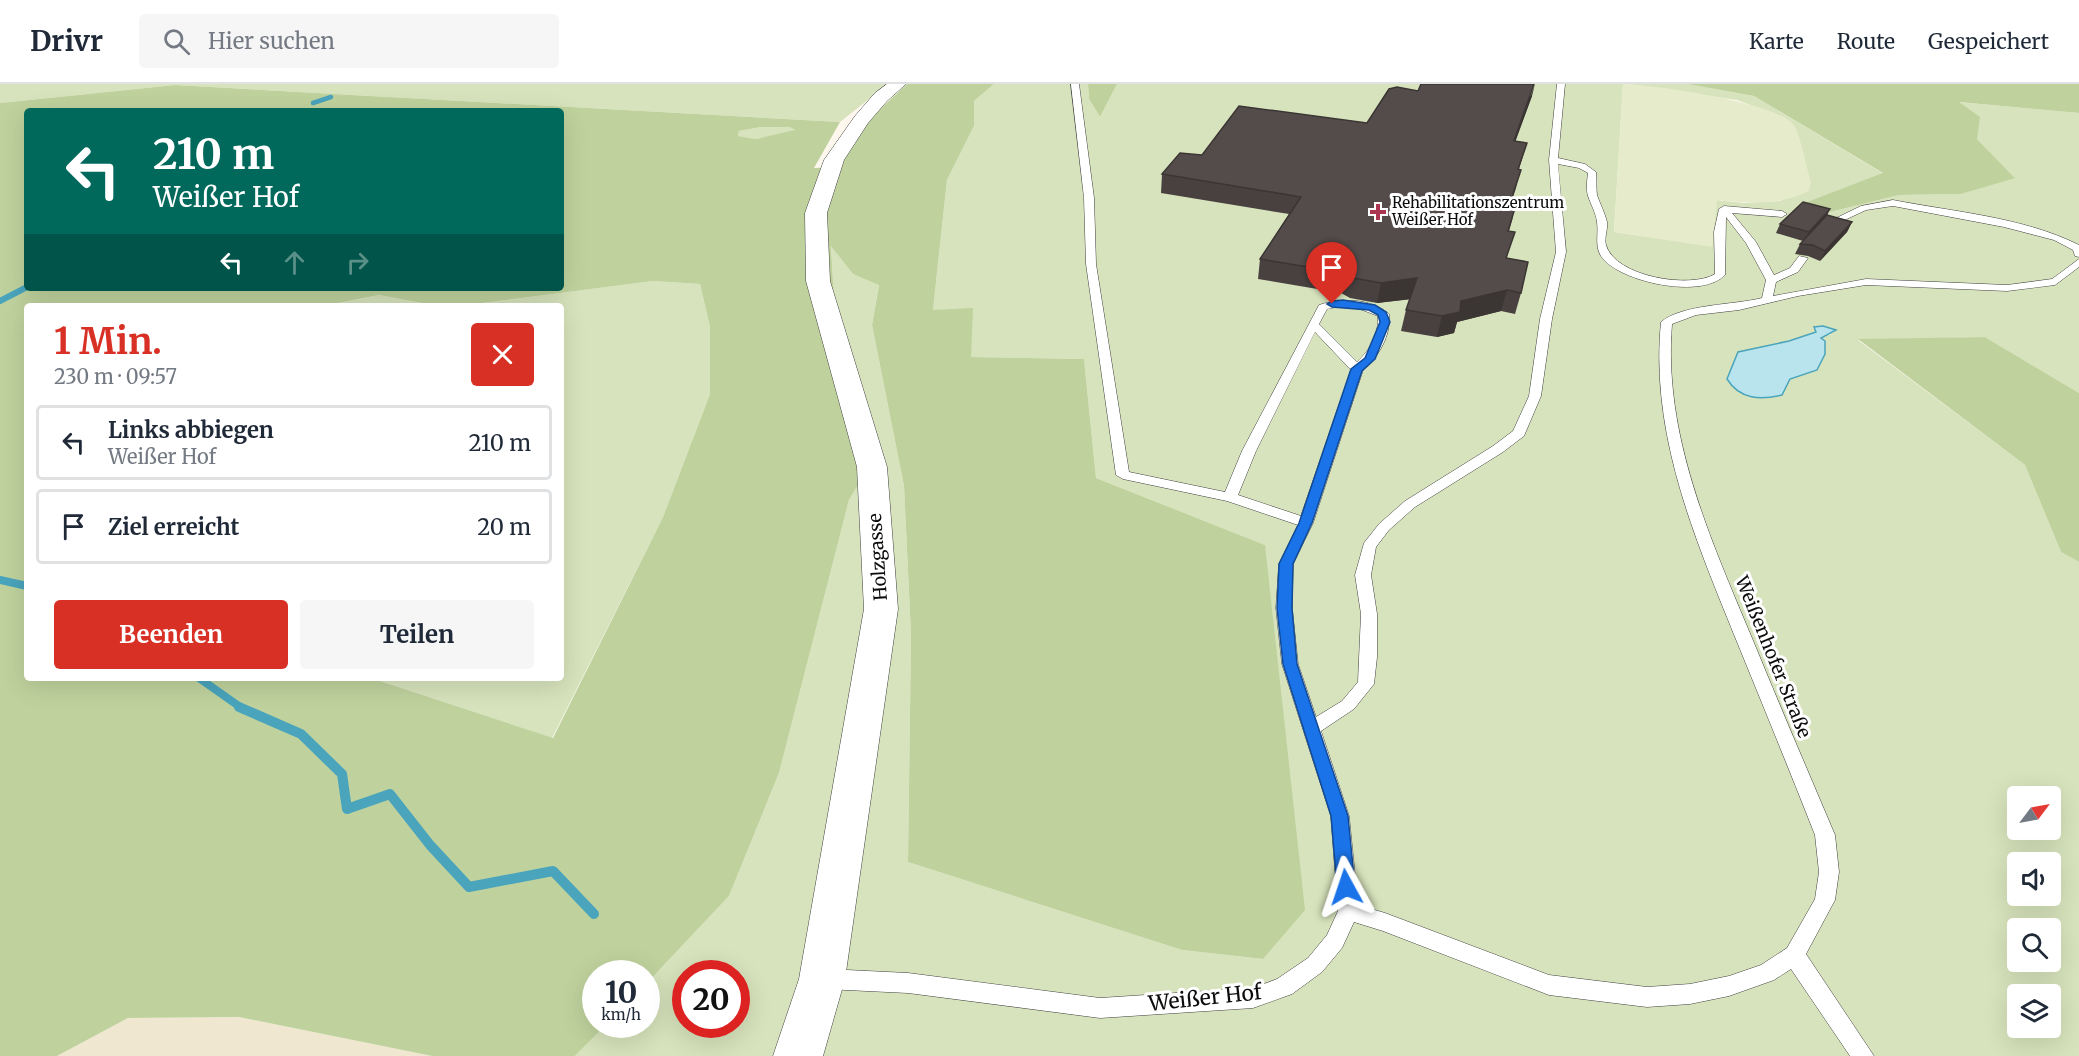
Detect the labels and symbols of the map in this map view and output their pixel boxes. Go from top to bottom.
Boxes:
place label: Rehabilitationszentrum Weißer Hof [1391,193,1564,229]
marker: Rehabilitationszentrum Weißer Hof [1369,203,1387,221]
pin [1306,242,1357,304]
street label: Holzgasse [863,513,892,601]
street label: Weißenhofer Straße [1730,572,1816,741]
north arrow [2007,786,2061,840]
position arrow [1314,855,1378,919]
speed limit sign: 20 [672,960,750,1038]
street label: Weißer Hof [1146,978,1264,1017]

